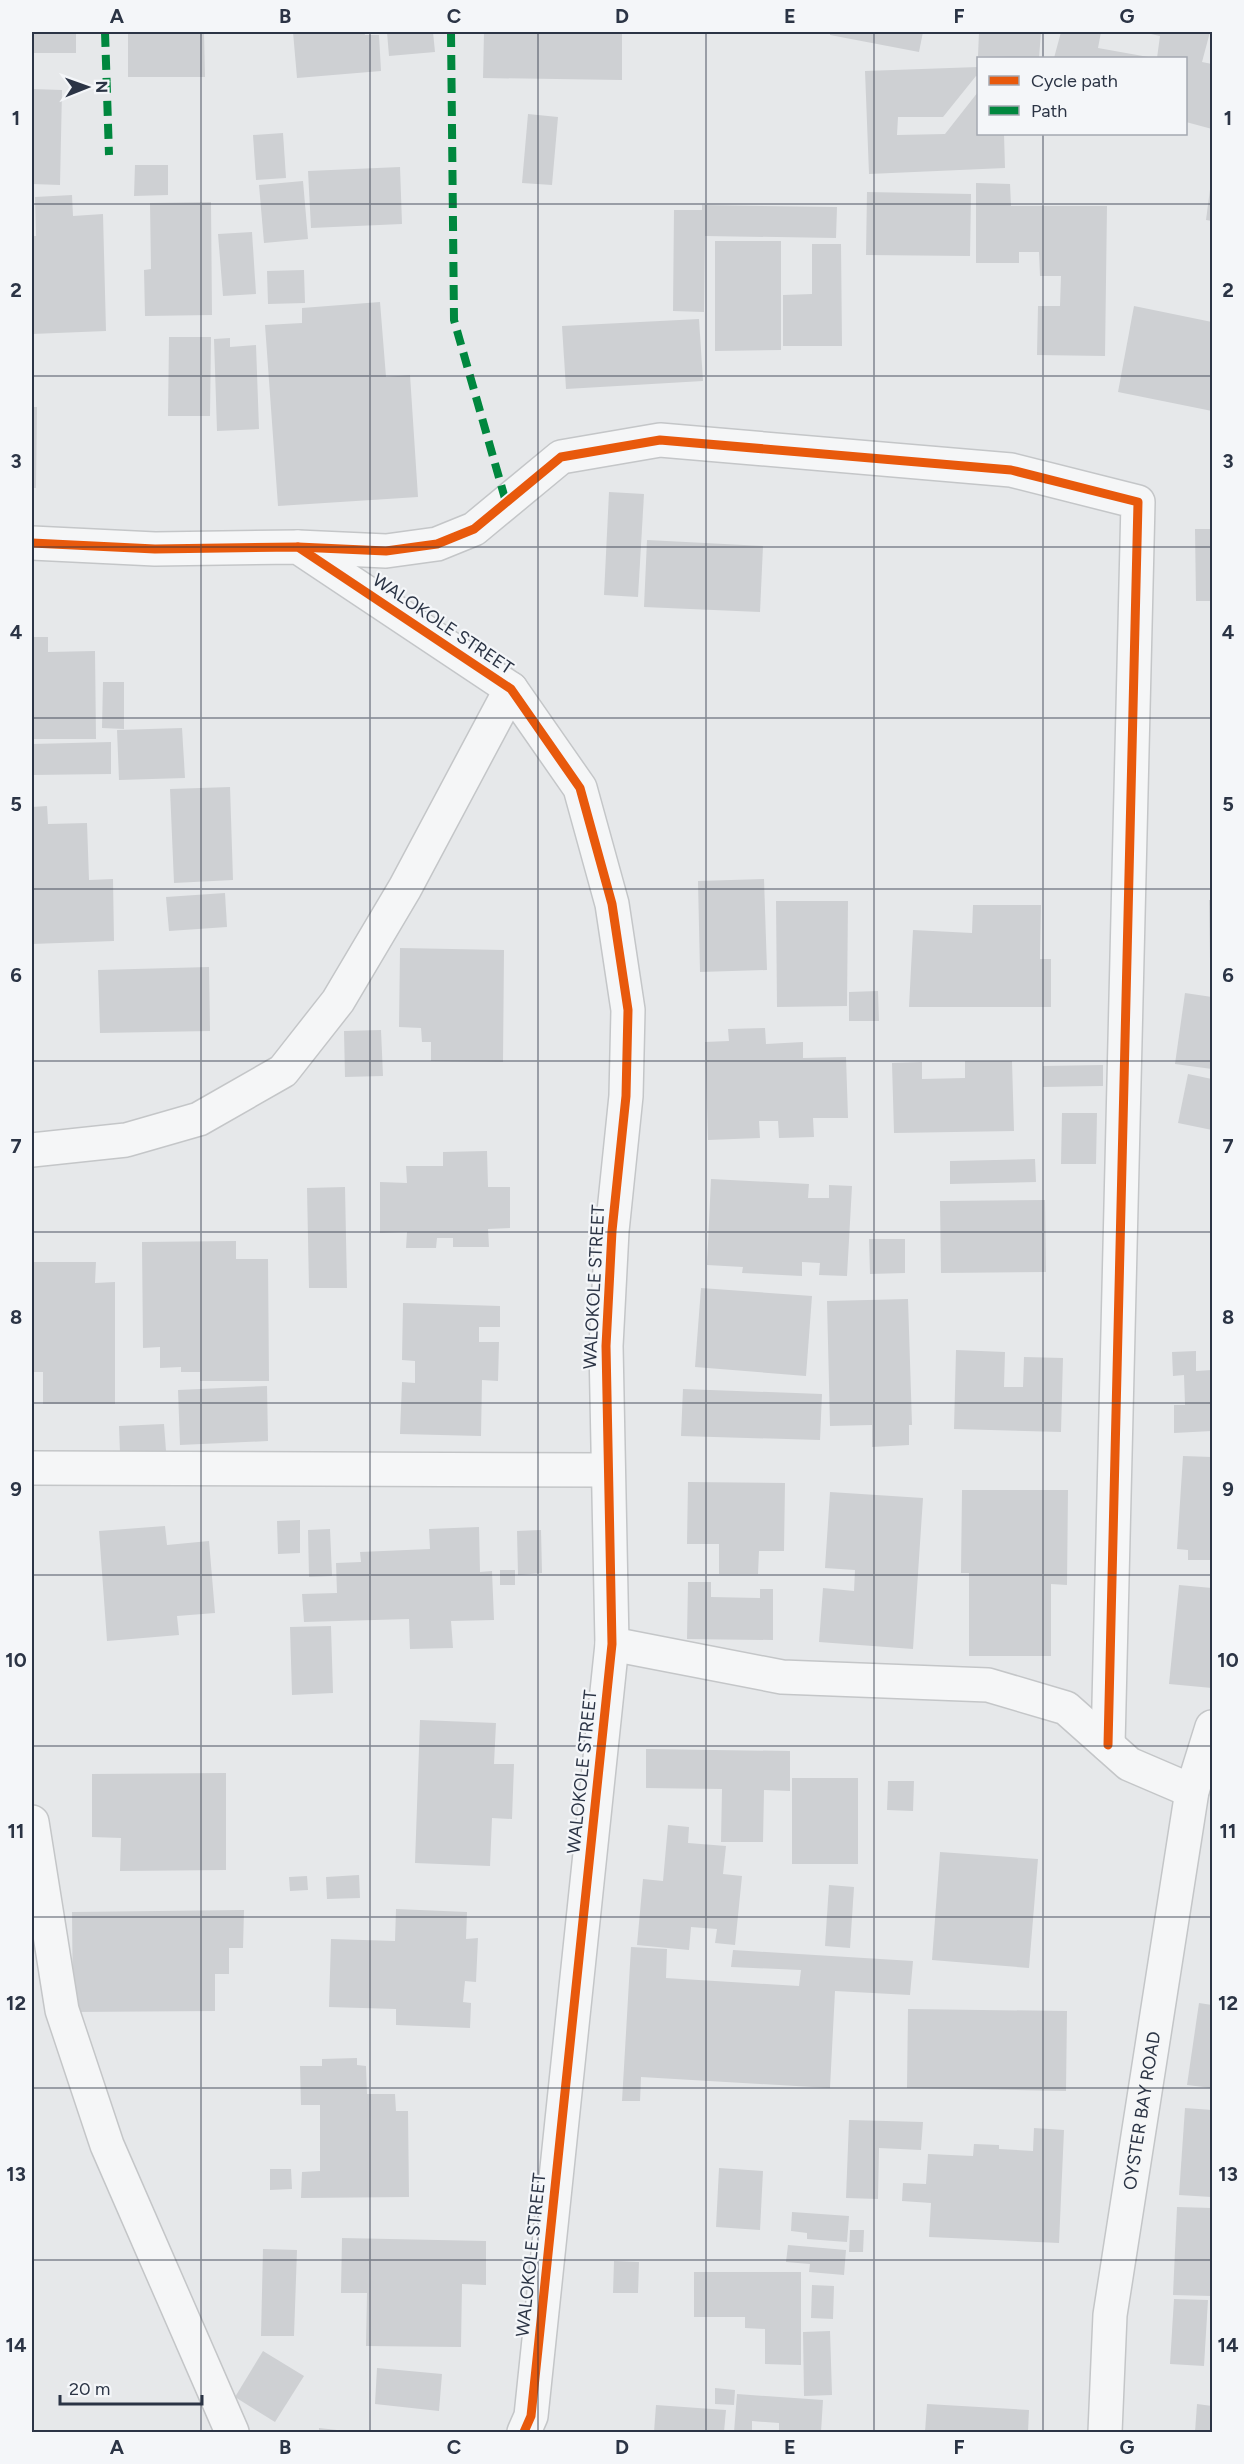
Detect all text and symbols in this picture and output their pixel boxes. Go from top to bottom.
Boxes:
text: A [110,4,125,28]
text: B [279,4,291,28]
text: C [447,4,461,28]
text: D [615,4,629,28]
text: E [784,4,796,28]
text: F [953,4,965,28]
text: G [1120,4,1135,28]
north arrow [57,57,117,117]
legend [977,57,1187,135]
text: Cycle path [1031,70,1118,92]
text: N [92,80,111,93]
text: Path [1031,100,1067,122]
text: 1 [12,106,20,130]
text: 1 [1224,106,1232,130]
text: 2 [10,278,22,302]
text: 2 [1222,278,1234,302]
text: 3 [10,449,22,473]
text: 3 [1222,449,1234,473]
street label: WALOKOLE STREET [369,569,518,679]
text: 4 [10,620,23,644]
text: 4 [1222,620,1235,644]
text: 5 [10,792,22,816]
text: 5 [1222,792,1234,816]
text: 6 [10,963,22,987]
text: 6 [1222,963,1234,987]
text: 7 [10,1134,22,1158]
text: 7 [1222,1134,1234,1158]
street label: WALOKOLE STREET [579,1204,609,1370]
text: 8 [10,1305,22,1329]
text: 8 [1222,1305,1234,1329]
text: 9 [10,1477,22,1501]
text: 9 [1222,1477,1234,1501]
text: 10 [5,1648,27,1672]
text: 10 [1217,1648,1239,1672]
street label: WALOKOLE STREET [562,1689,602,1855]
text: 11 [8,1819,24,1843]
text: 11 [1220,1819,1236,1843]
text: 12 [6,1991,26,2015]
text: 12 [1218,1991,1238,2015]
street label: OYSTER BAY ROAD [1119,2030,1165,2191]
text: 13 [6,2162,26,2186]
text: 13 [1218,2162,1238,2186]
street label: WALOKOLE STREET [511,2172,551,2338]
text: 14 [5,2333,27,2357]
text: 14 [1217,2333,1239,2357]
scale bar [60,2368,202,2406]
text: 20 m [69,2378,110,2400]
text: A [110,2435,125,2459]
text: B [279,2435,291,2459]
text: C [447,2435,461,2459]
text: D [615,2435,629,2459]
text: E [784,2435,796,2459]
text: F [953,2435,965,2459]
text: G [1120,2435,1135,2459]

